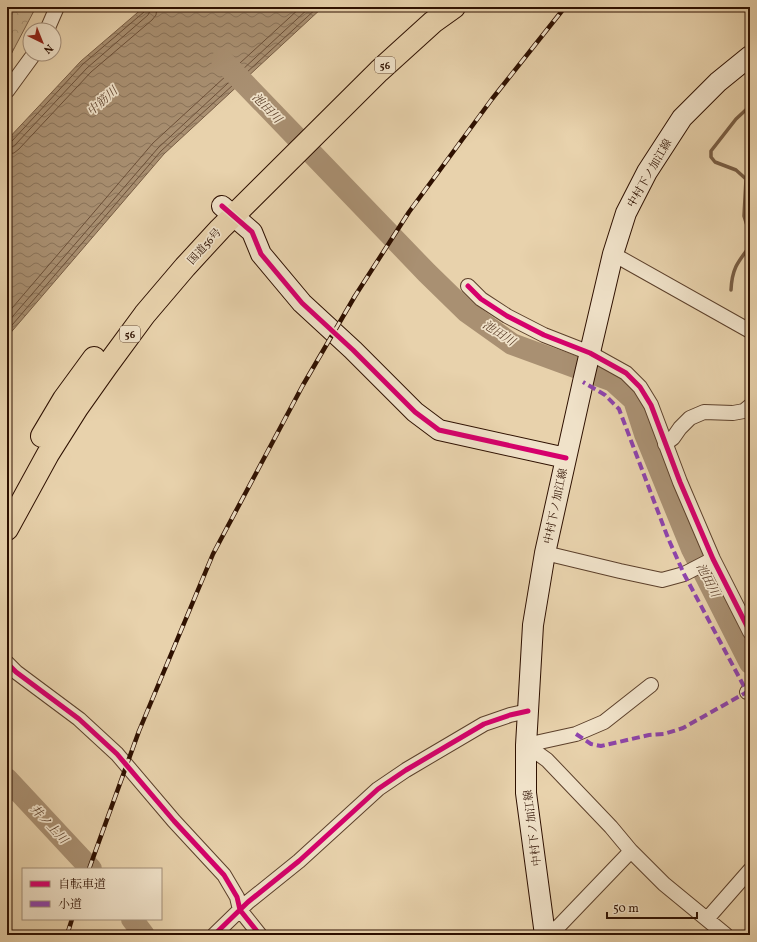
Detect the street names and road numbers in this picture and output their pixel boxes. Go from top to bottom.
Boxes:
road number: 56 [375,57,395,73]
street label: 中村下ノ加江線 [625,137,676,211]
street label: 国道56号 [185,226,225,268]
road number: 56 [120,326,140,342]
street label: 中村下ノ加江線 [541,467,572,546]
street label: 中村下ノ加江線 [521,789,546,867]

